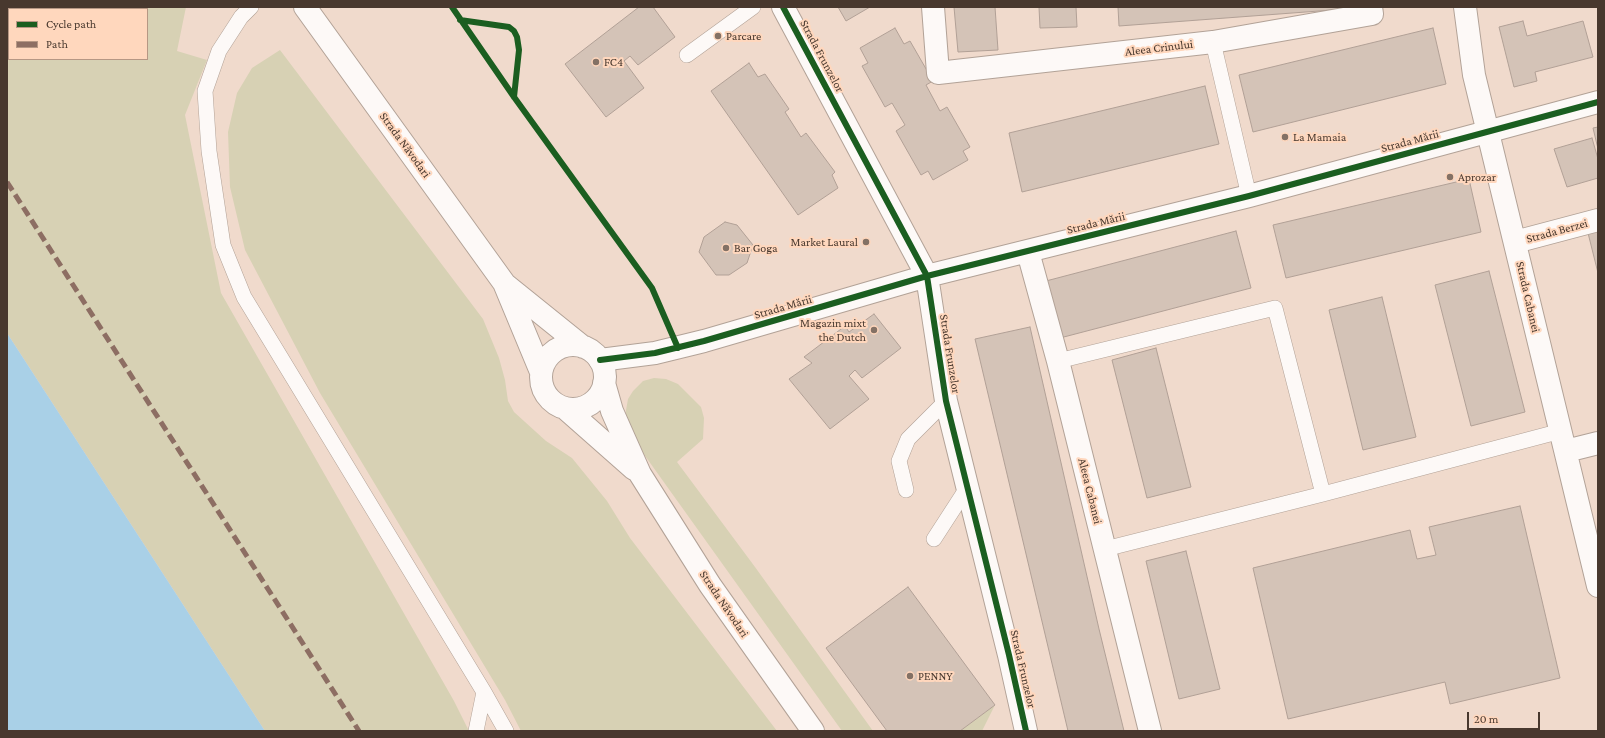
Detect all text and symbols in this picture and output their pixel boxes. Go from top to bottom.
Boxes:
legend [8,8,148,60]
text: Cycle path [46,17,96,31]
street label: Strada Frunzelor [797,17,847,95]
place label: Parcare [726,29,761,43]
marker: Parcare [713,31,723,41]
text: Path [46,37,68,51]
street label: Aleea Crinului [1124,37,1194,59]
place label: FC4 [604,55,623,69]
marker: FC4 [591,57,601,67]
street label: Strada Năvodari [376,110,434,180]
street label: Strada Mării [1379,126,1441,156]
place label: La Mamaia [1293,130,1346,144]
marker: La Mamaia [1280,132,1290,142]
place label: Aprozar [1458,170,1496,184]
marker: Aprozar [1445,172,1455,182]
street label: Strada Mării [1065,209,1127,237]
street label: Strada Berzei [1525,216,1589,246]
place label: Market Laural [791,235,858,249]
marker: Market Laural [861,237,871,247]
place label: Bar Goga [734,241,777,255]
marker: Bar Goga [721,243,731,253]
street label: Strada Cabanei [1513,260,1543,334]
street label: Strada Mării [752,292,814,322]
street label: Strada Frunzelor [937,313,963,395]
place label: Magazin mixt the Dutch [800,316,866,344]
marker: Magazin mixt the Dutch [869,325,879,335]
street label: Aleea Cabanei [1075,457,1105,525]
street label: Strada Năvodari [696,568,752,640]
street label: Strada Frunzelor [1007,628,1039,710]
place label: PENNY [918,669,953,683]
marker: PENNY [905,671,915,681]
scale bar [1469,704,1542,730]
text: 20 m [1474,712,1498,726]

